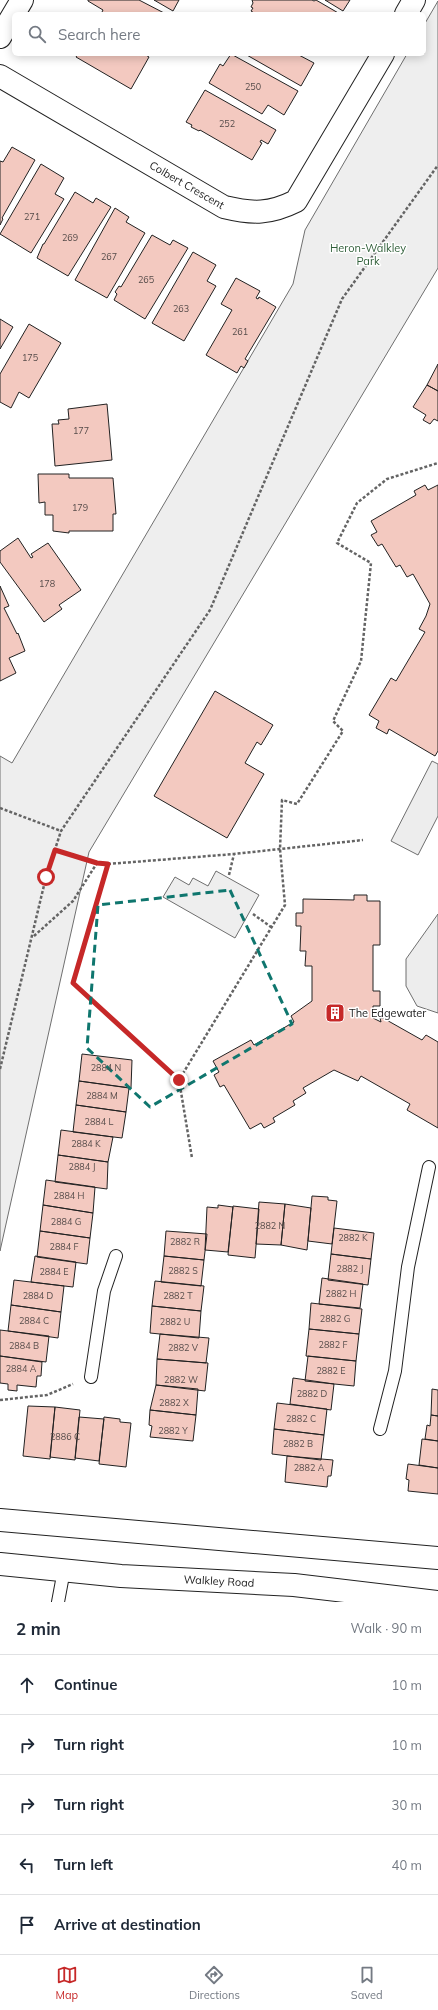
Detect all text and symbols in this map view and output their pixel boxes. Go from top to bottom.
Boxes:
search box [12,12,426,56]
icon: search [26,23,48,45]
text: Search here [58,25,140,44]
house number: 250 [245,81,261,92]
house number: 252 [219,118,235,129]
street label: Colbert Crescent [147,158,227,212]
house number: 271 [24,211,40,222]
house number: 269 [62,232,78,243]
park label: Heron-Walkley Park [330,241,406,268]
house number: 267 [101,251,117,262]
house number: 265 [138,274,155,285]
house number: 263 [173,303,189,314]
house number: 261 [232,326,248,337]
house number: 175 [22,352,39,363]
house number: 177 [73,425,89,436]
house number: 179 [72,502,88,513]
house number: 178 [39,578,55,589]
route start [37,868,55,886]
building icon: The Edgewater [324,1002,346,1024]
place label: The Edgewater [349,1006,426,1020]
house number: 2884 N [91,1062,121,1073]
route end [170,1071,188,1089]
house number: 2884 M [86,1090,118,1101]
house number: 2884 L [85,1116,114,1127]
house number: 2884 K [71,1138,101,1149]
house number: 2884 J [69,1161,95,1172]
house number: 2884 H [54,1190,85,1201]
house number: 2884 G [51,1216,81,1227]
house number: 2882 N [255,1220,285,1231]
house number: 2882 K [338,1232,368,1243]
house number: 2882 R [170,1236,200,1247]
house number: 2884 F [49,1241,79,1252]
house number: 2882 J [337,1263,363,1274]
house number: 2882 S [168,1265,198,1276]
house number: 2884 E [39,1266,69,1277]
house number: 2882 H [326,1288,357,1299]
house number: 2884 D [23,1290,54,1301]
house number: 2882 T [163,1290,193,1301]
house number: 2882 G [320,1313,350,1324]
house number: 2884 C [19,1315,49,1326]
house number: 2882 U [160,1316,190,1327]
house number: 2882 F [318,1339,348,1350]
house number: 2884 B [9,1340,39,1351]
house number: 2882 V [168,1342,199,1353]
house number: 2884 A [6,1363,37,1374]
house number: 2882 E [316,1365,346,1376]
house number: 2882 W [164,1374,198,1385]
house number: 2882 D [297,1388,328,1399]
house number: 2882 X [159,1397,189,1408]
house number: 2882 C [286,1413,316,1424]
house number: 2882 Y [158,1425,188,1436]
house number: 2886 C [50,1431,80,1442]
house number: 2882 B [283,1438,313,1449]
house number: 2882 A [294,1462,325,1473]
street label: Walkley Road [183,1572,255,1590]
text: 2 min [16,1618,61,1639]
text: Walk · 90 m [351,1620,422,1636]
icon: ahead [16,1674,38,1696]
text: Continue [54,1675,117,1694]
text: 10 m [392,1677,422,1693]
icon: right [16,1734,38,1756]
text: Turn right [54,1735,124,1754]
text: 10 m [392,1737,422,1753]
icon: right [16,1794,38,1816]
text: Turn right [54,1795,124,1814]
text: 30 m [392,1797,422,1813]
icon: left [16,1854,38,1876]
text: Turn left [54,1855,113,1874]
text: 40 m [392,1857,422,1873]
icon: arrive [16,1914,38,1936]
text: Arrive at destination [54,1915,201,1934]
tab: Map [55,1964,78,2002]
tab: Directions [189,1964,240,2002]
tab: Saved [351,1964,383,2002]

